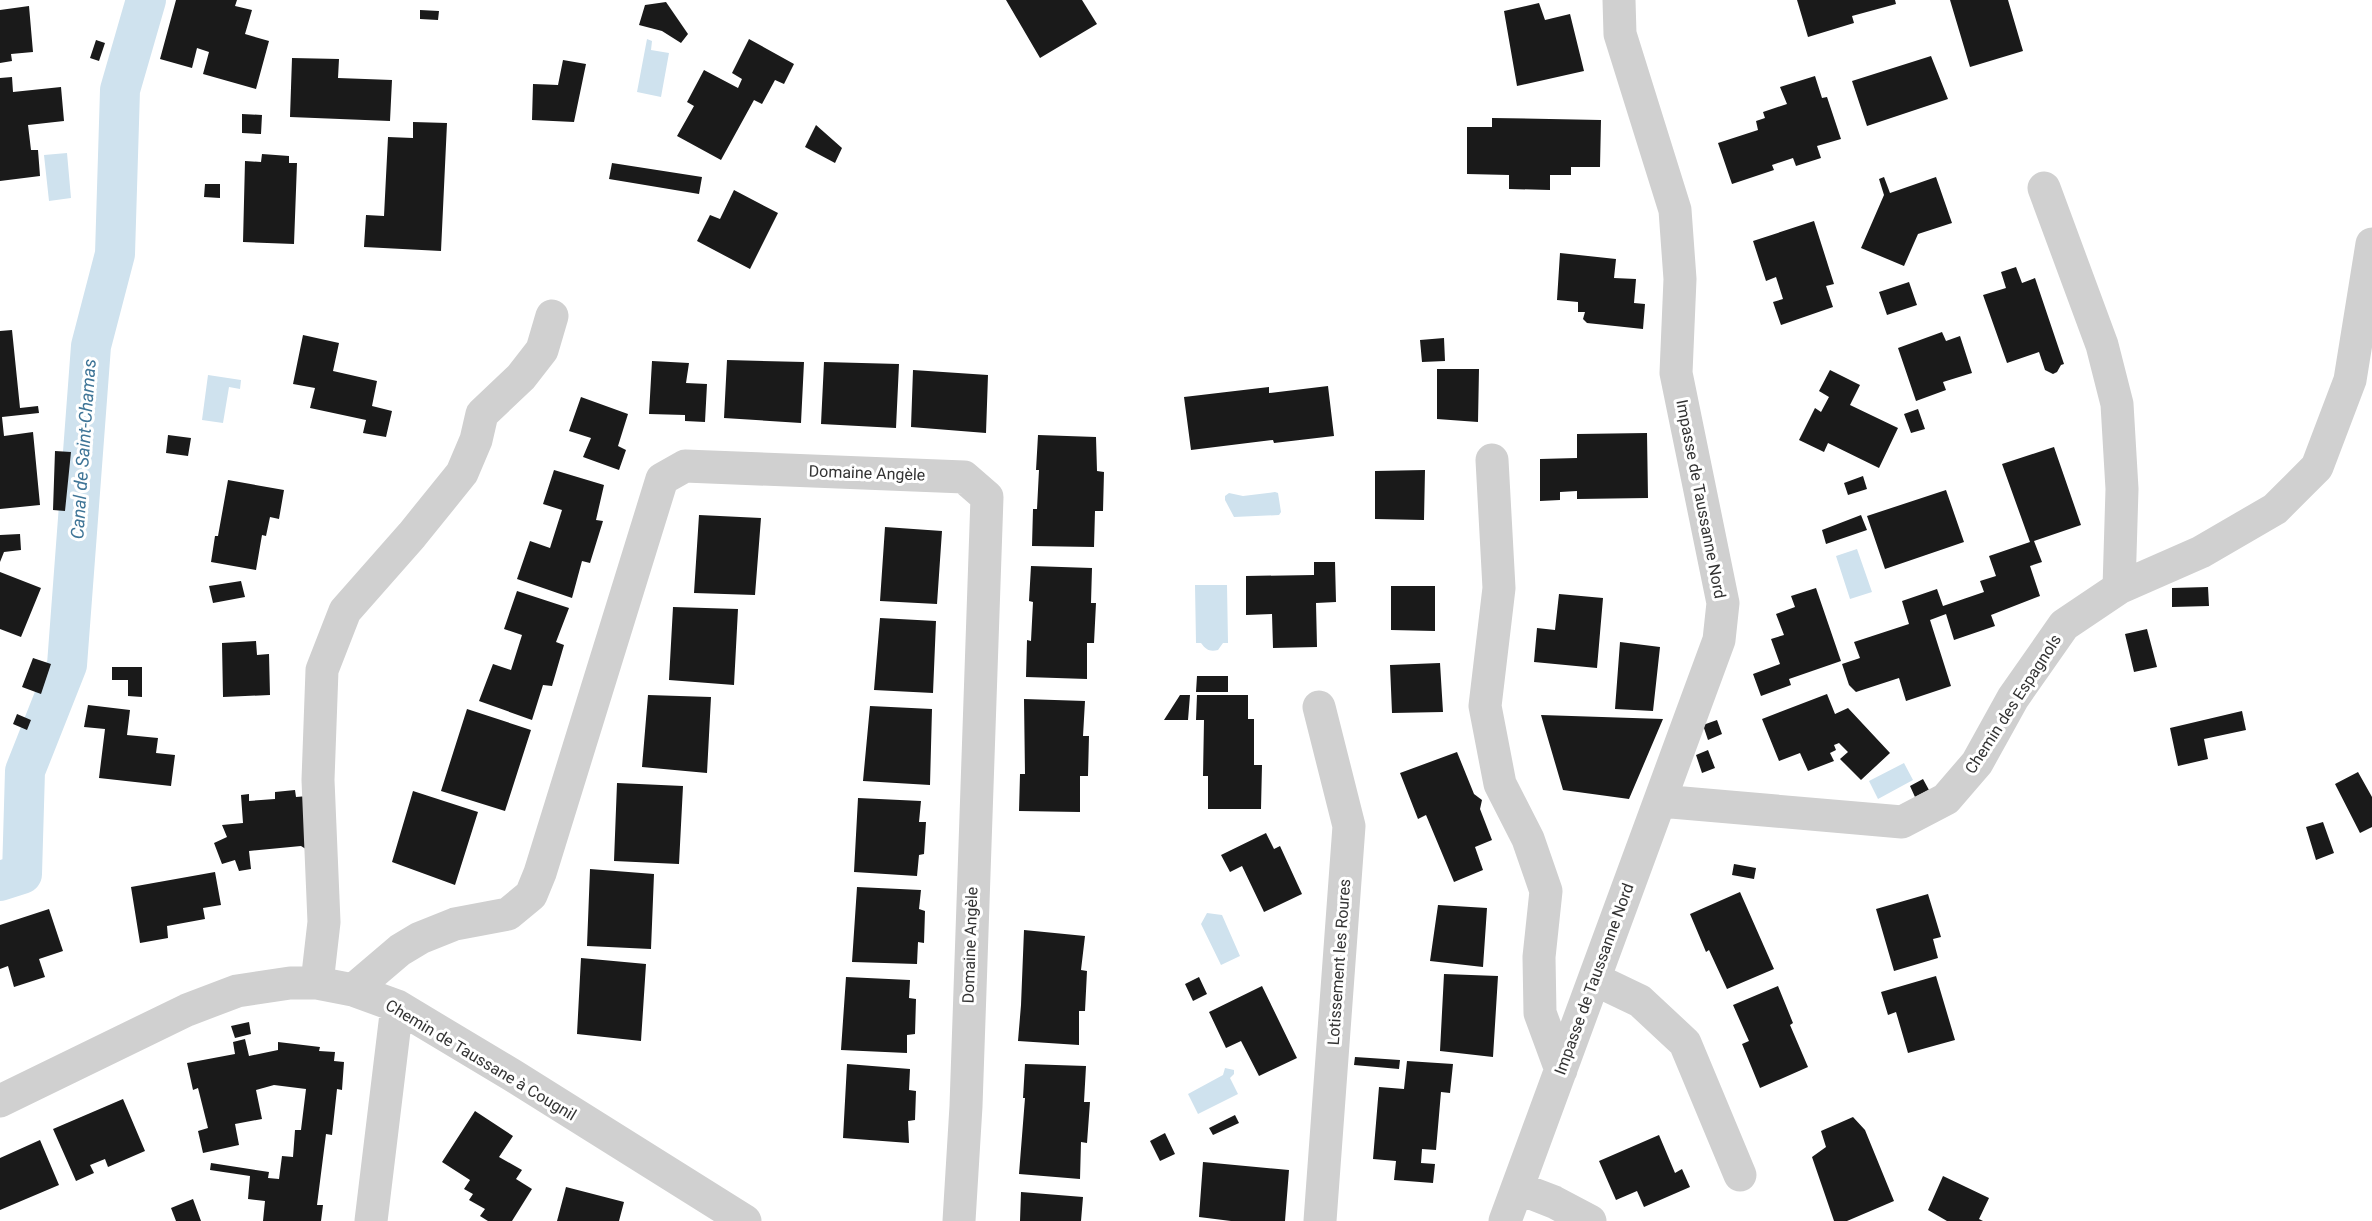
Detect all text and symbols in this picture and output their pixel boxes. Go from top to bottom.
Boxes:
water label: Canal de Saint-Chamas [66,358,100,540]
street label: Impasse de Taussanne Nord [1672,398,1730,600]
street label: Domaine Angèle [808,461,926,485]
street label: Chemin des Espagnols [1961,631,2065,777]
street label: Lotissement les Roures [1324,878,1354,1046]
street label: Impasse de Taussanne Nord [1550,881,1638,1077]
street label: Domaine Angèle [958,886,982,1004]
street label: Chemin de Taussane à Cougnil [382,995,580,1125]

